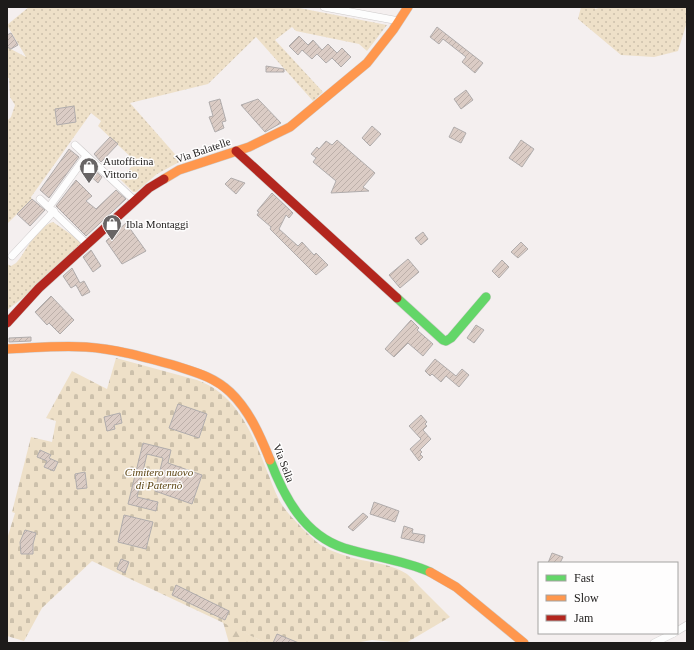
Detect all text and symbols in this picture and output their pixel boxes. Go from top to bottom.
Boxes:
street label: Via Balatelle [174,135,232,165]
place label: Autofficina Vittorio [103,155,154,180]
shop icon: Autofficina Vittorio [78,156,100,184]
shop icon: Ibla Montaggi [101,213,123,241]
place label: Ibla Montaggi [126,218,189,230]
street label: Via Sella [271,442,297,484]
park label: Cimitero nuovo di Paternò [125,466,194,491]
legend [538,562,678,634]
text: Fast [574,571,595,585]
text: Slow [574,591,599,605]
text: Jam [574,611,594,625]

